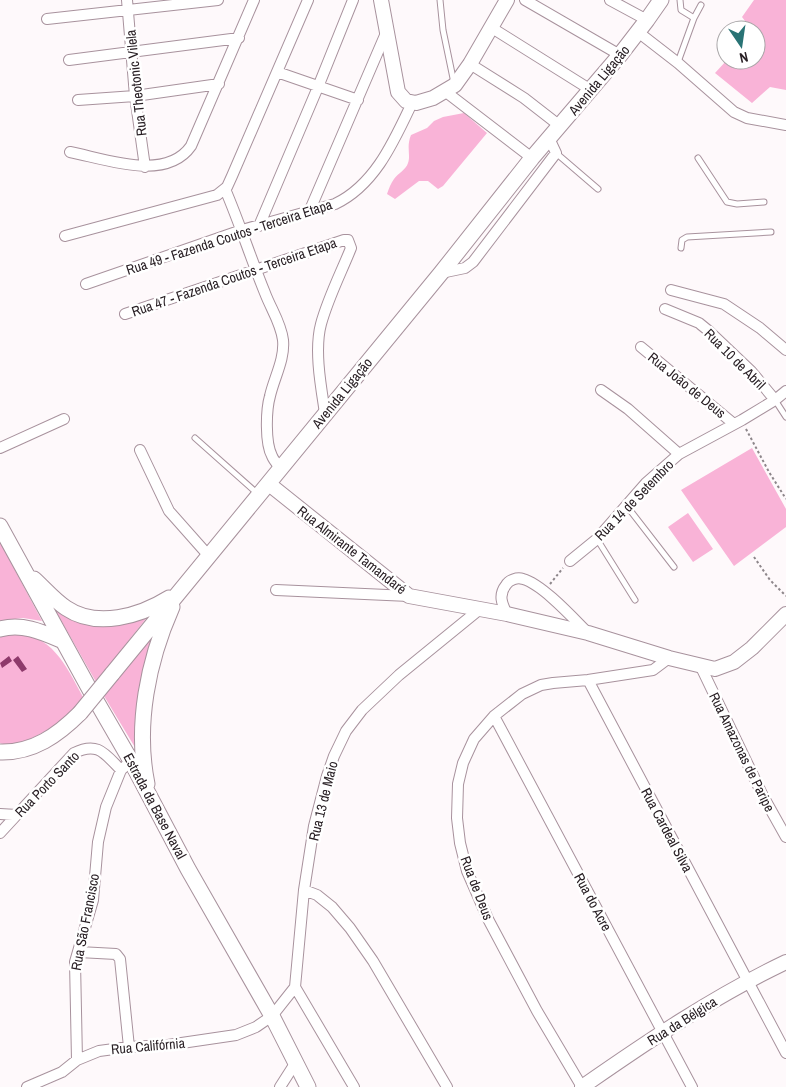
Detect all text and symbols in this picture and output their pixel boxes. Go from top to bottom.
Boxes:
north arrow [716,20,766,70]
street label: Rua Theotonic Vilela [121,28,151,137]
street label: Avenida Ligação [564,41,634,119]
text: N [738,48,750,67]
street label: Rua 49 - Fazenda Coutos - Terceira Etapa [124,195,335,279]
street label: Rua 47 - Fazenda Coutos - Terceira Etapa [129,233,339,321]
street label: Rua 10 de Abril [701,325,769,393]
street label: Rua João de Deus [644,348,730,422]
street label: Avenida Ligação [307,354,376,433]
street label: Rua 14 de Setembro [591,456,677,544]
street label: Rua Almirante Tamandaré [294,502,410,598]
street label: Rua Amazonas de Paripe [705,689,779,815]
street label: Rua Porto Santo [11,747,83,821]
street label: Estrada da Base Naval [119,750,191,862]
street label: Rua 13 de Maio [304,759,342,843]
street label: Rua Cardeal Silva [637,785,697,876]
street label: Rua de Deus [457,853,497,923]
street label: Rua do Acre [570,870,616,934]
street label: Rua São Francisco [67,872,103,972]
street label: Rua da Bélgica [644,992,721,1049]
street label: Rua Califórnia [110,1034,186,1058]

